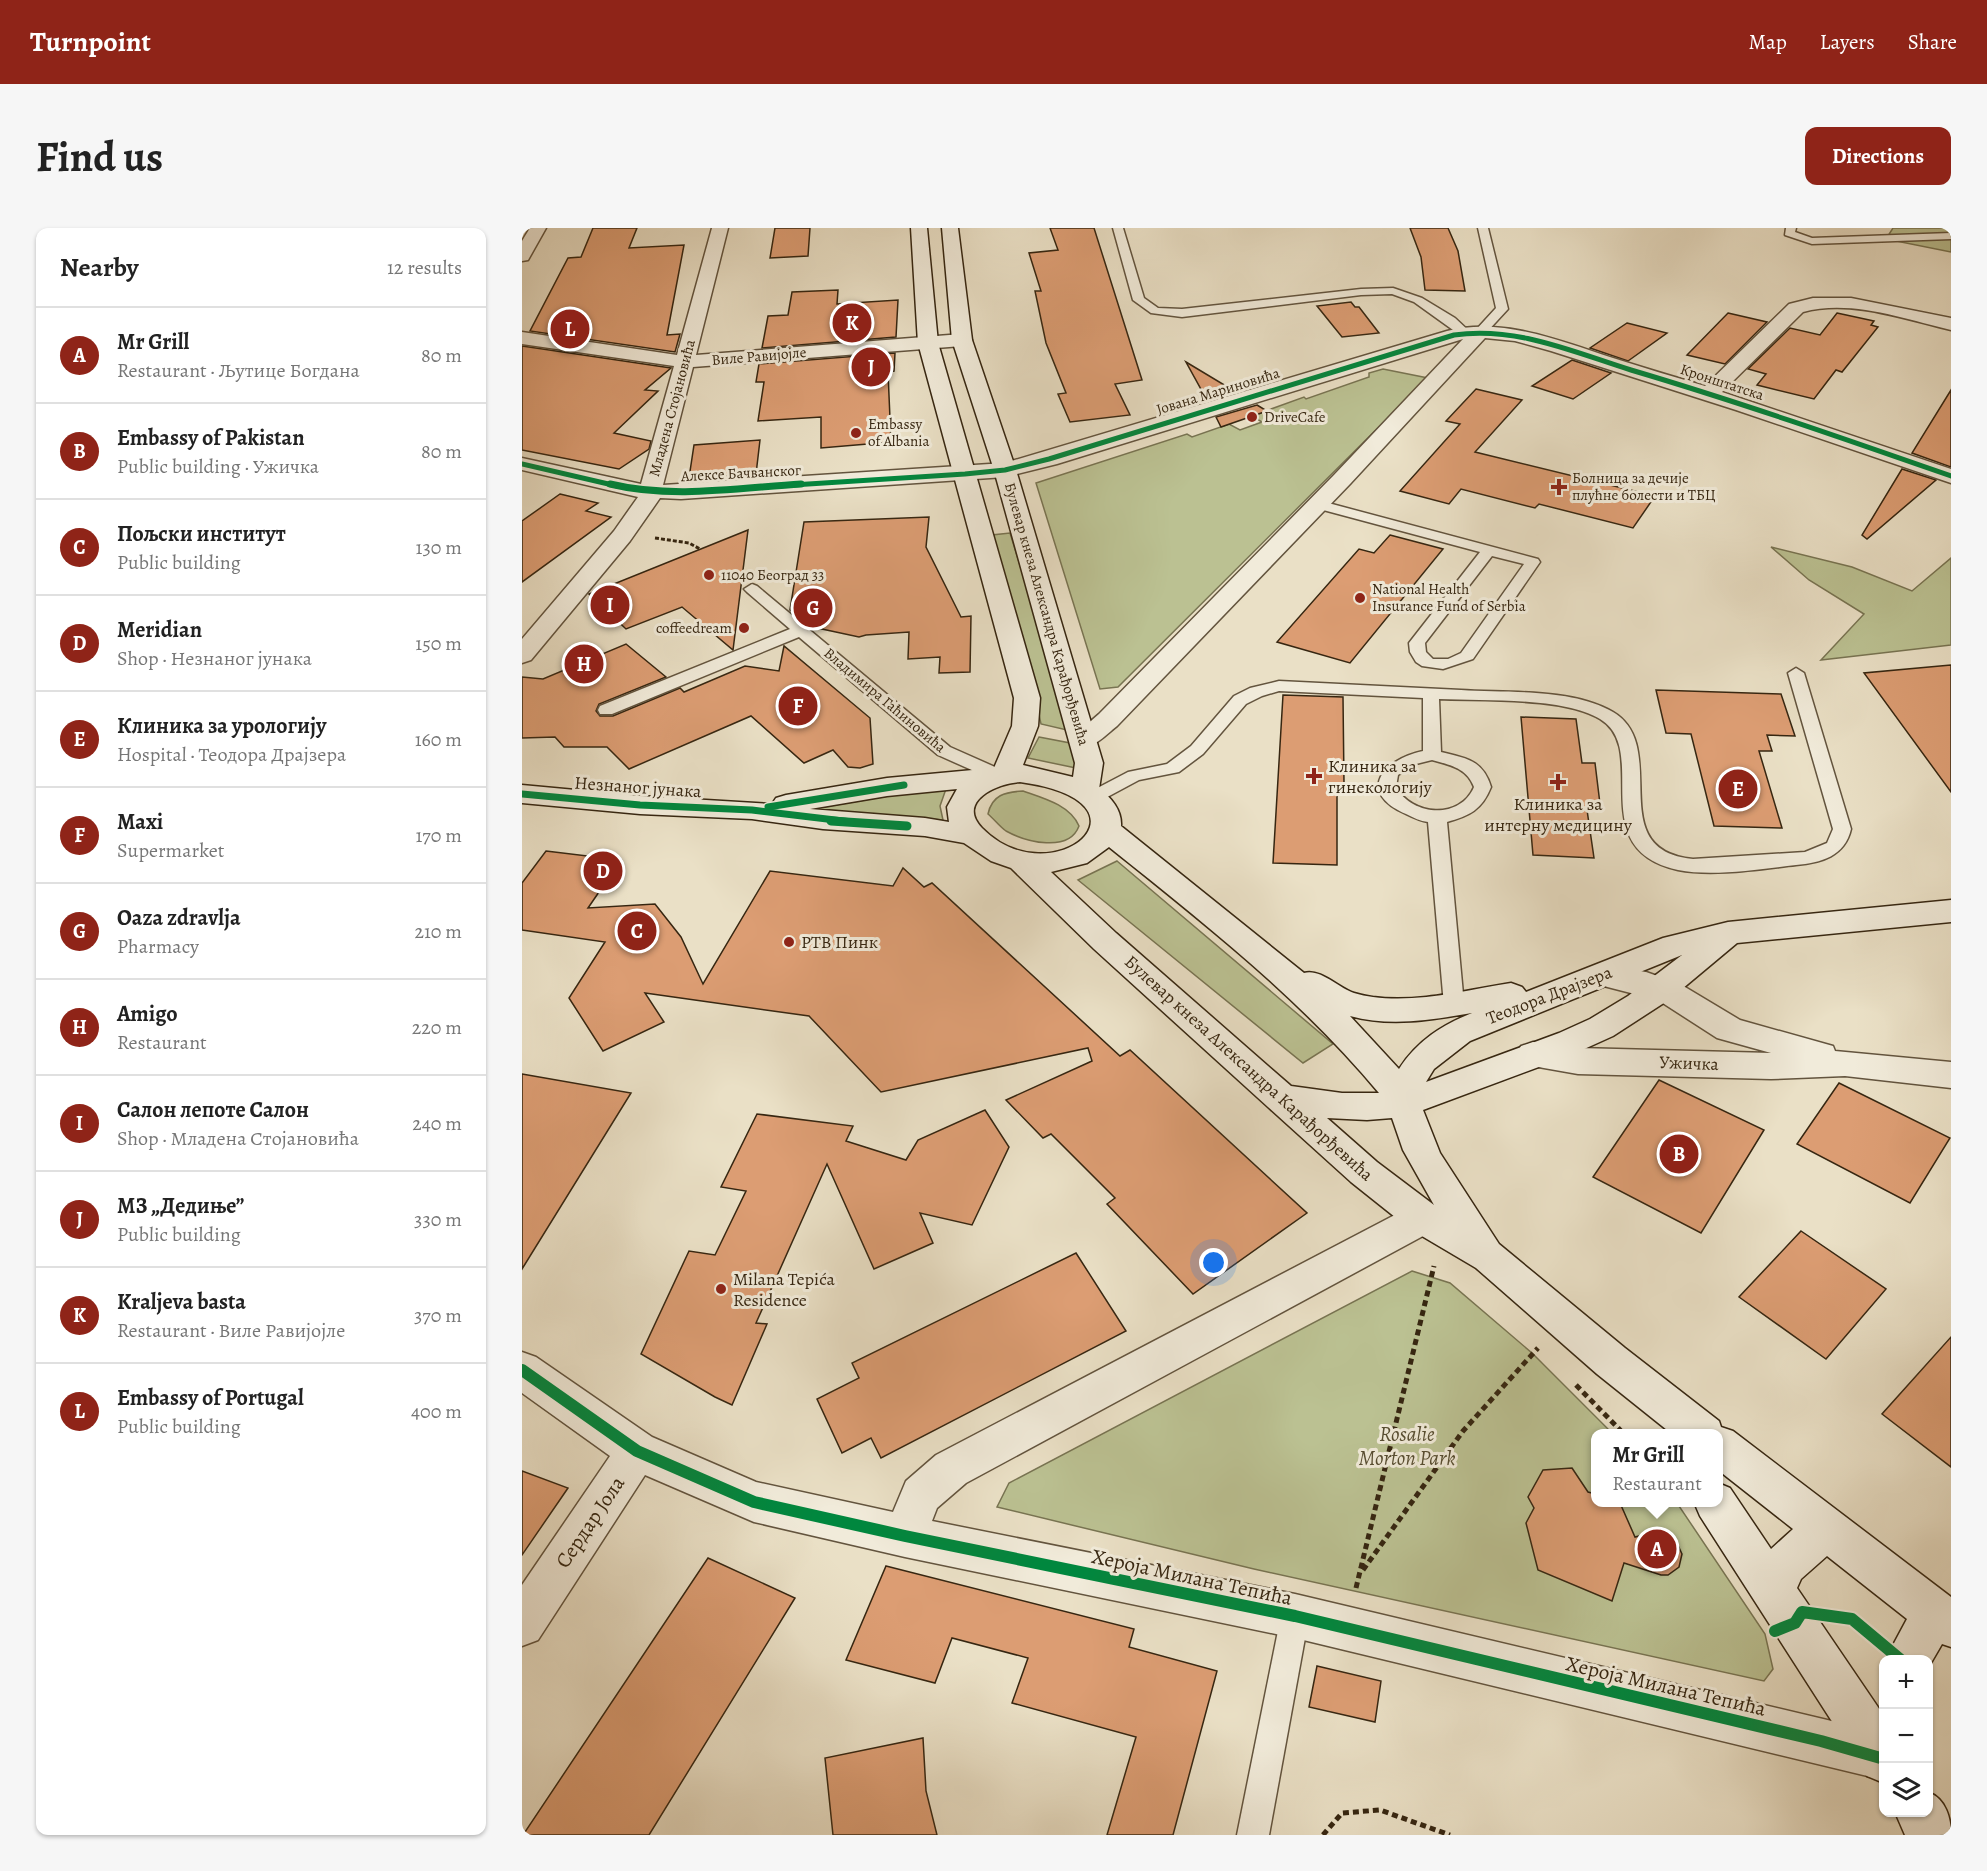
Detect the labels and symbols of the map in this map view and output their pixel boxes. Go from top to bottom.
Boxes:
pin: K [832,300,872,346]
pin: L [550,306,590,352]
street label: Младена Стојановића [644,337,700,479]
street label: Виле Равијојле [711,342,807,370]
pin: J [852,344,890,390]
street label: Кронштатска [1678,359,1766,405]
street label: Јована Мариновића [1154,363,1282,419]
place label: DriveCafe [1264,407,1326,427]
marker: DriveCafe [1245,410,1259,424]
place label: Embassy of Albania [868,414,930,451]
marker: Embassy of Albania [849,426,863,440]
street label: Алексе Бачванског [679,460,802,486]
place label: Болница за дечије плућне болести и ТБЦ [1572,468,1716,505]
marker: Болница за дечије плућне болести и ТБЦ [1550,478,1568,496]
street label: Булевар кнеза Александра Карађорђевића [1000,480,1094,748]
place label: 11040 Београд 33 [721,565,824,585]
marker: 11040 Београд 33 [702,568,716,582]
place label: National Health Insurance Fund of Serbia [1372,579,1526,616]
pin: I [590,582,629,628]
pin: G [794,586,832,631]
marker: National Health Insurance Fund of Serbia [1353,591,1367,605]
place label: coffeedream [656,618,733,638]
marker: coffeedream [737,621,751,635]
pin: H [564,642,604,686]
street label: Владимира Гаћиновића [820,643,950,757]
pin: F [778,684,818,728]
place label: Клиника за гинекологију [1328,754,1432,799]
pin: E [1718,766,1758,812]
marker: Клиника за гинекологију [1305,767,1323,785]
street label: Незнаног јунака [574,771,703,803]
marker: Клиника за интерну медицину [1549,773,1567,791]
place label: Клиника за интерну медицину [1484,792,1633,837]
pin: D [584,848,622,894]
pin: C [618,908,656,954]
place label: РТВ Пинк [801,930,878,954]
marker: РТВ Пинк [782,935,796,949]
street label: Булевар кнеза Александра Карађорђевића [1119,950,1379,1187]
street label: Теодора Драјзера [1483,960,1616,1030]
street label: Ужичка [1659,1050,1720,1076]
pin: B [1660,1132,1698,1176]
your location [1199,1248,1228,1277]
place label: Milana Tepića Residence [733,1267,836,1312]
marker: Milana Tepića Residence [714,1282,728,1296]
park label: Rosalie Morton Park [1358,1420,1456,1472]
street label: Сердар Јола [549,1470,631,1573]
pin: A [1638,1526,1676,1572]
street label: Хероја Милана Тепића [1089,1542,1295,1612]
street label: Хероја Милана Тепића [1563,1649,1769,1723]

